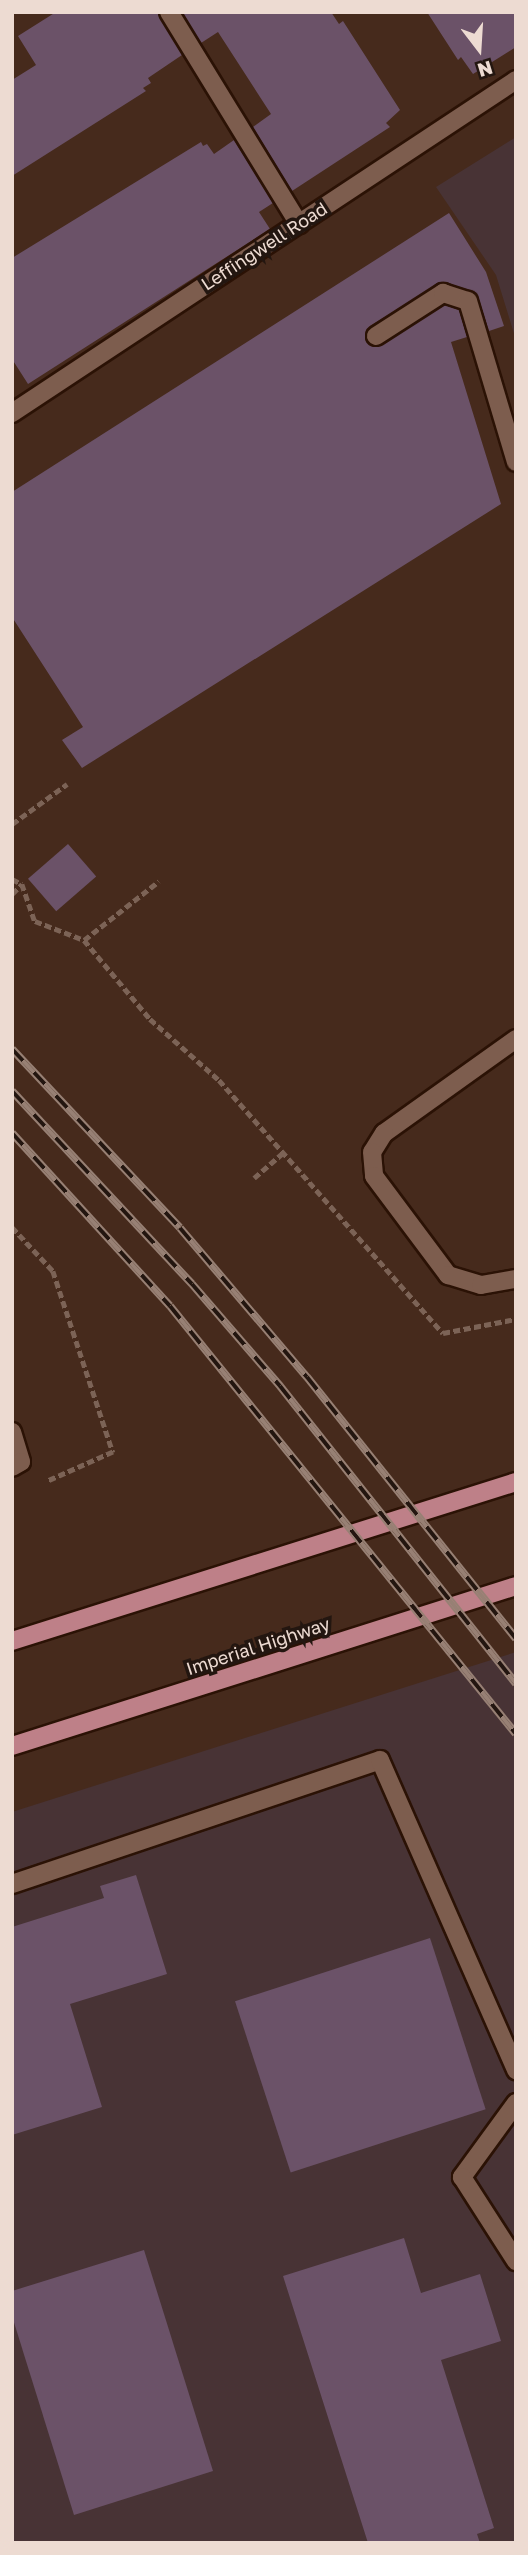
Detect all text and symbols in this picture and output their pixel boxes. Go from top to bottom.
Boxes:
north arrow [444,14,514,84]
text: N [475,56,496,83]
street label: Leffingwell Road [197,197,331,295]
street label: Imperial Highway [183,1613,333,1679]

